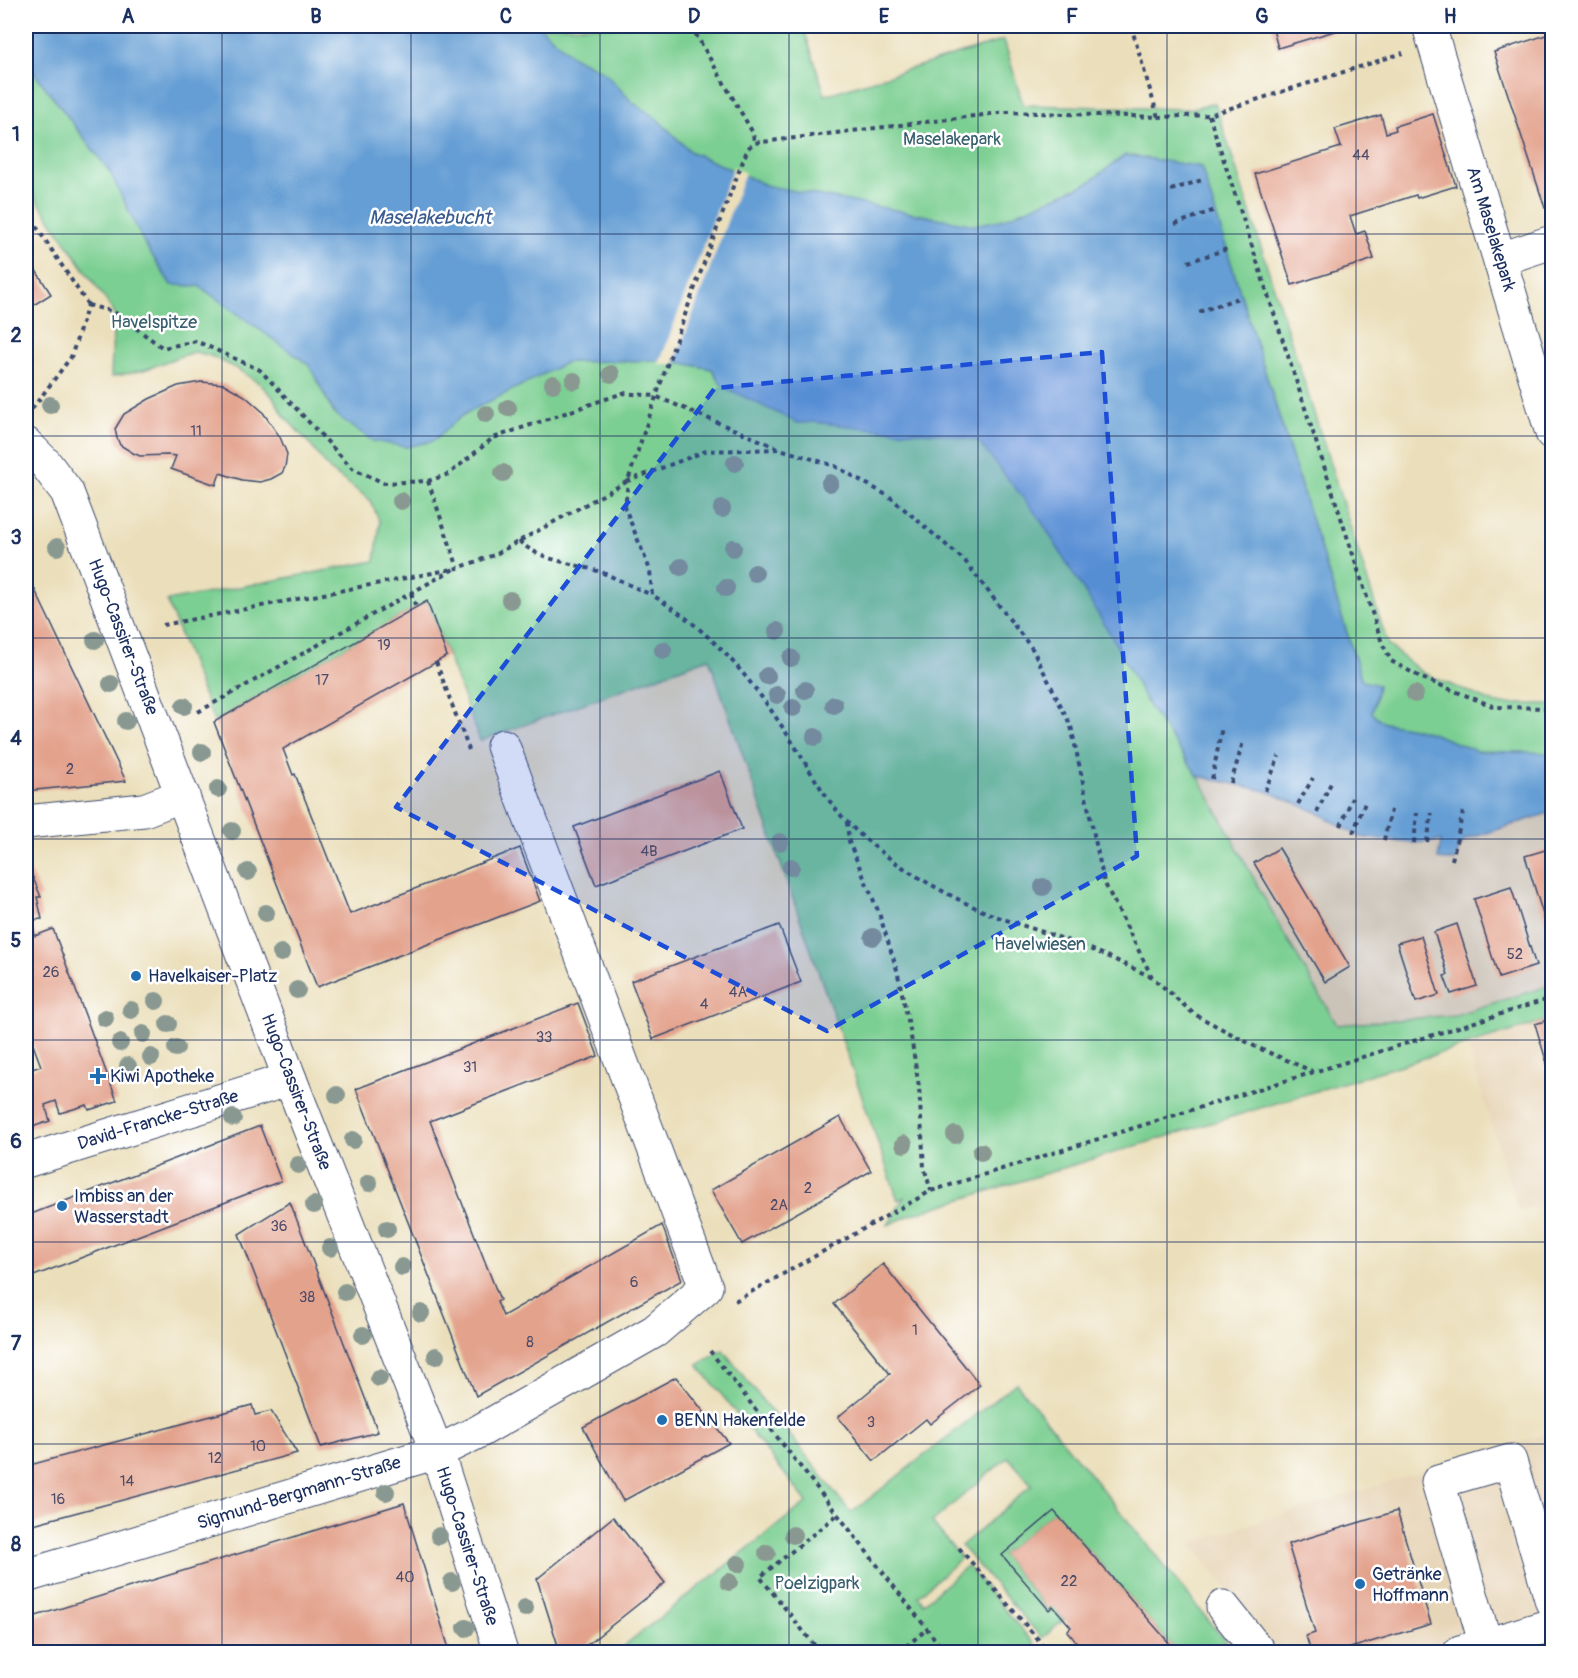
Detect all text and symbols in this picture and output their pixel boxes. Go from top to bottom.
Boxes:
text: A [122,4,135,29]
text: B [310,4,322,29]
text: C [500,4,512,29]
text: D [688,4,701,29]
text: E [879,4,890,29]
text: F [1066,4,1078,29]
text: G [1255,4,1269,29]
text: H [1444,4,1457,29]
text: 1 [12,122,20,147]
park label: Maselakepark [903,128,1002,151]
house number: 44 [1352,146,1370,165]
street label: Am Maselakepark [1461,164,1521,295]
water label: Maselakebucht [369,205,493,230]
park label: Havelspitze [111,311,197,334]
text: 2 [10,323,22,348]
house number: 11 [190,422,202,441]
text: 3 [10,525,22,550]
street label: Hugo-Cassirer-Straße [83,555,164,719]
house number: 19 [377,636,391,655]
house number: 17 [315,671,329,690]
text: 4 [10,726,22,751]
house number: 2 [66,760,74,779]
house number: 4B [640,842,658,861]
text: 5 [11,928,22,953]
park label: Havelwiesen [994,933,1086,956]
house number: 52 [1507,945,1523,964]
house number: 26 [42,963,60,982]
place label: Havelkaiser-Platz [148,965,277,988]
marker: Havelkaiser-Platz [129,969,143,983]
house number: 4A [729,983,747,1002]
house number: 4 [700,995,709,1014]
street label: Hugo-Cassirer-Straße [256,1010,337,1174]
house number: 33 [536,1028,552,1047]
house number: 31 [463,1058,477,1077]
place label: Kiwi Apotheke [110,1065,214,1088]
marker: Kiwi Apotheke [91,1069,105,1083]
street label: David-Francke-Straße [75,1085,241,1155]
text: 6 [10,1129,22,1154]
house number: 2 [804,1179,812,1198]
place label: Imbiss an der Wasserstadt [74,1185,174,1229]
house number: 2A [770,1196,788,1215]
marker: Imbiss an der Wasserstadt [55,1199,69,1213]
house number: 36 [270,1217,288,1236]
house number: 6 [630,1273,638,1292]
house number: 38 [299,1288,315,1307]
house number: 1 [912,1321,918,1340]
text: 7 [11,1331,22,1356]
house number: 8 [526,1333,534,1352]
place label: BENN Hakenfelde [674,1409,806,1432]
marker: BENN Hakenfelde [655,1413,669,1427]
house number: 3 [867,1413,875,1432]
house number: 10 [250,1437,266,1456]
house number: 12 [208,1449,222,1468]
street label: Sigmund-Bergmann-Straße [194,1451,404,1535]
street label: Hugo-Cassirer-Straße [430,1464,504,1629]
house number: 14 [120,1472,135,1491]
house number: 16 [51,1490,65,1509]
text: 8 [11,1532,21,1557]
place label: Getränke Hoffmann [1372,1563,1449,1607]
house number: 40 [396,1568,414,1587]
park label: Poelzigpark [774,1572,860,1595]
house number: 22 [1061,1572,1077,1591]
marker: Getränke Hoffmann [1353,1577,1367,1591]

